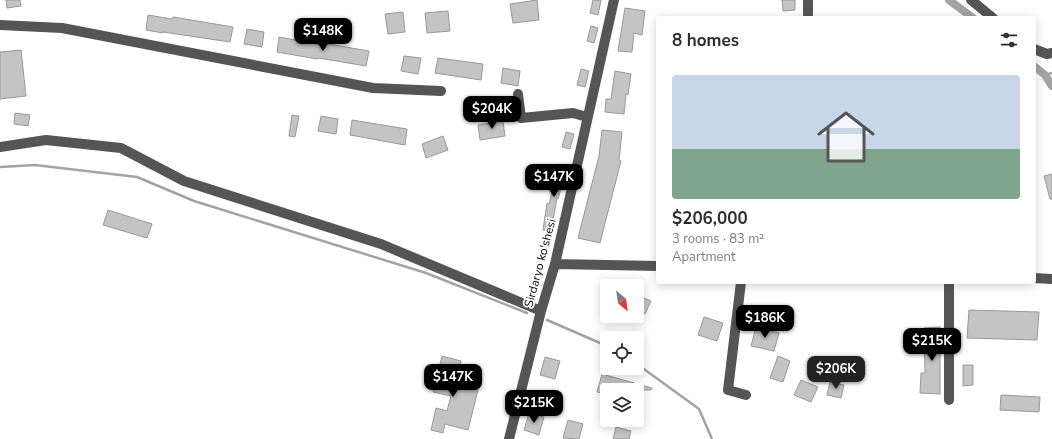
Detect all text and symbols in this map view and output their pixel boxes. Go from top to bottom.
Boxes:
pin: $148K [295,18,351,52]
text: $148K [303,22,343,40]
text: 8 homes [672,29,739,52]
icon: filters [998,29,1020,51]
pin: $204K [464,96,520,130]
text: $204K [472,100,512,118]
icon: home [810,101,882,173]
pin: $147K [526,164,582,198]
text: $147K [534,168,574,186]
text: $206,000 [672,207,748,230]
street label: Sirdaryo ko'shesi [521,217,559,309]
text: 3 rooms · 83 m² [672,230,764,248]
text: Apartment [672,248,735,266]
north arrow [600,279,644,323]
map controls [600,279,644,427]
pin: $186K [737,305,793,339]
text: $186K [745,309,785,327]
pin: $215K [904,328,960,362]
button: locate [600,331,644,375]
text: $215K [912,332,952,350]
pin: $206K [808,356,864,390]
text: $206K [816,360,856,378]
pin: $147K [425,364,481,398]
text: $147K [433,368,473,386]
button: layers [600,383,644,427]
pin: $215K [506,390,562,424]
text: $215K [514,394,554,412]

